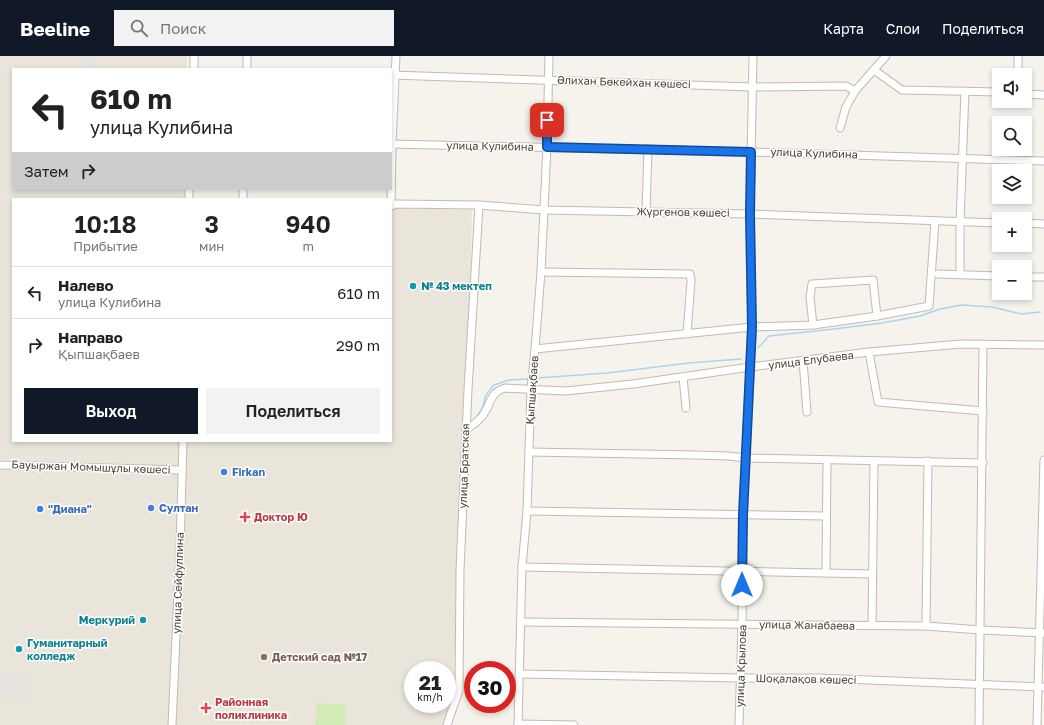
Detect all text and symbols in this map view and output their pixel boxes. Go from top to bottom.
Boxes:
search box [114,10,394,46]
text: Beeline [20,17,90,40]
icon: search [128,17,150,39]
text: Поиск [160,19,206,37]
text: Карта [823,20,864,37]
text: Слои [886,20,920,37]
text: Поделиться [942,20,1024,37]
map controls [992,68,1032,300]
button: sound [992,68,1032,108]
street label: Әлихан Бөкейхан көшесі [557,73,691,90]
text: 610 m [90,82,172,115]
icon: left [24,84,76,136]
pin [530,103,564,137]
icon: arrive [536,109,558,131]
text: улица Кулибина [90,116,233,138]
button: search [992,116,1032,156]
street label: улица Кулибина [446,138,534,153]
street label: улица Кулибина [770,144,858,161]
icon: right [77,160,99,182]
text: Затем [24,162,69,180]
button: layers [992,164,1032,204]
street label: Жүргенов көшесі [636,204,730,220]
text: 10:18 [74,209,137,238]
text: 3 [204,209,219,238]
text: 940 [285,209,331,238]
button: + [992,212,1032,252]
text: Прибытие [73,238,138,254]
text: мин [199,238,224,254]
text: m [302,238,314,254]
button: − [992,260,1032,300]
text: Налево [58,276,114,294]
place label: № 43 мектеп [421,279,492,292]
marker: № 43 мектеп [408,281,418,291]
icon: left [24,282,46,304]
text: 610 m [337,284,380,302]
text: улица Кулибина [58,294,161,310]
text: Направо [58,328,123,346]
icon: right [24,334,46,356]
text: 290 m [336,336,380,354]
text: Қыпшақбаев [58,346,140,362]
street label: улица Елубаева [767,348,854,371]
street label: Қыпшақбаев [523,355,540,425]
button: Выход [24,388,198,434]
button: Поделиться [206,388,380,434]
street label: улица Братская [456,423,471,509]
street label: Бауыржан Момышұлы көшесі [11,457,171,477]
place label: Firkan [232,465,265,478]
marker: Firkan [219,467,229,477]
place label: Султан [159,501,199,514]
place label: "Диана" [48,502,92,515]
marker: Султан [146,503,156,513]
marker: "Диана" [35,504,45,514]
place label: Доктор Ю [254,510,308,523]
marker: Доктор Ю [239,511,251,523]
street label: улица Сейфуллина [169,532,186,634]
position arrow [721,564,763,606]
place label: Меркурий [79,613,135,626]
marker: Меркурий [138,615,148,625]
street label: улица Жанабаева [759,617,855,632]
street label: улица Крылова [733,624,748,708]
place label: Гуманитарный колледж [27,636,108,662]
marker: Гуманитарный колледж [14,644,24,654]
place label: Детский сад №17 [272,650,367,663]
marker: Детский сад №17 [259,652,269,662]
speed limit sign: 30 [464,661,516,713]
text: 21 [419,670,441,694]
street label: Шоқалақов көшесі [755,671,857,686]
text: km/h [417,691,443,703]
place label: Районная поликлиника [215,695,287,721]
marker: Районная поликлиника [200,702,212,714]

